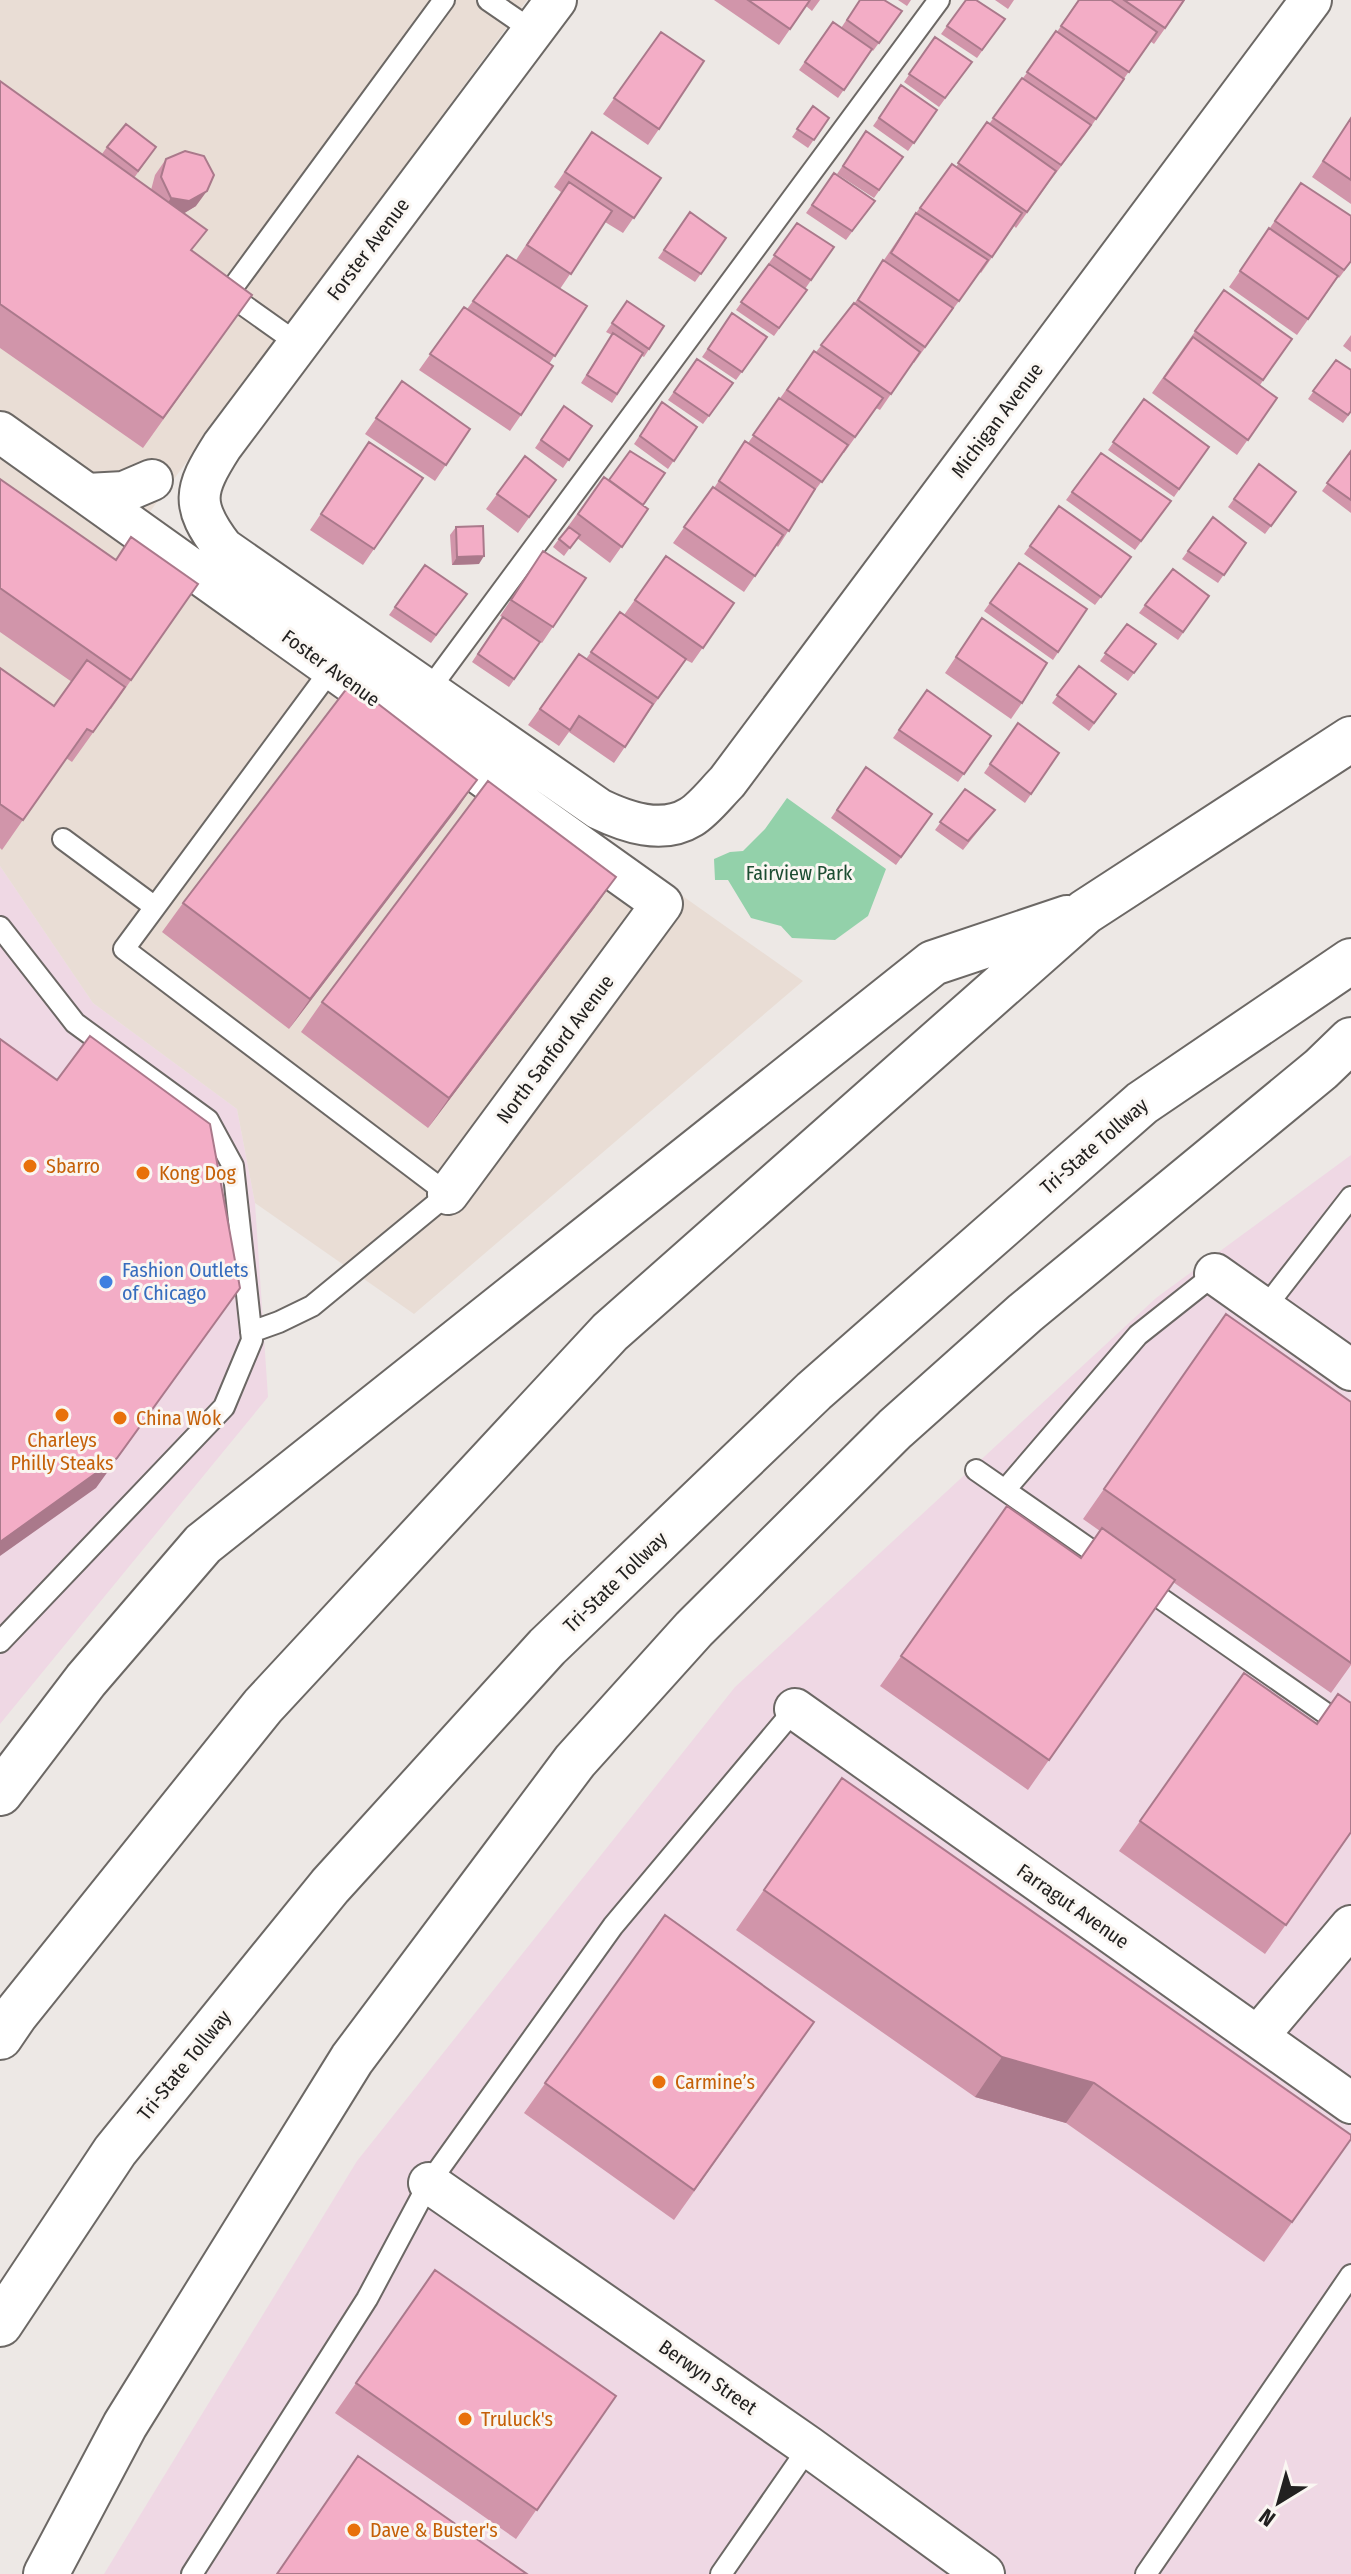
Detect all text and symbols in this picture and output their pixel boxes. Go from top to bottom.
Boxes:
street label: Forster Avenue [322,193,414,305]
street label: Michigan Avenue [946,358,1048,482]
street label: Foster Avenue [277,624,385,712]
park label: Fairview Park [746,861,853,885]
street label: North Sanford Avenue [491,970,619,1128]
street label: Tri-State Tollway [1035,1093,1153,1199]
place label: Sbarro [46,1154,100,1178]
marker: Sbarro [21,1157,39,1175]
place label: Kong Dog [159,1161,237,1185]
marker: Kong Dog [134,1164,152,1182]
place label: Fashion Outlets of Chicago [122,1258,249,1305]
marker: Fashion Outlets of Chicago [97,1273,115,1291]
marker: Charleys Philly Steaks [53,1406,71,1424]
place label: China Wok [136,1406,222,1430]
marker: China Wok [111,1409,129,1427]
place label: Charleys Philly Steaks [10,1428,114,1475]
street label: Tri-State Tollway [558,1527,672,1637]
street label: Farragut Avenue [1012,1859,1134,1953]
street label: Tri-State Tollway [132,2005,236,2125]
place label: Carmine’s [675,2070,755,2094]
marker: Carmine’s [650,2073,668,2091]
street label: Berwyn Street [654,2334,762,2420]
place label: Truluck's [481,2407,553,2431]
marker: Truluck's [456,2410,474,2428]
north arrow [1239,2462,1319,2542]
text: N [1254,2503,1281,2532]
place label: Dave & Buster's [370,2518,498,2542]
marker: Dave & Buster's [345,2521,363,2539]

